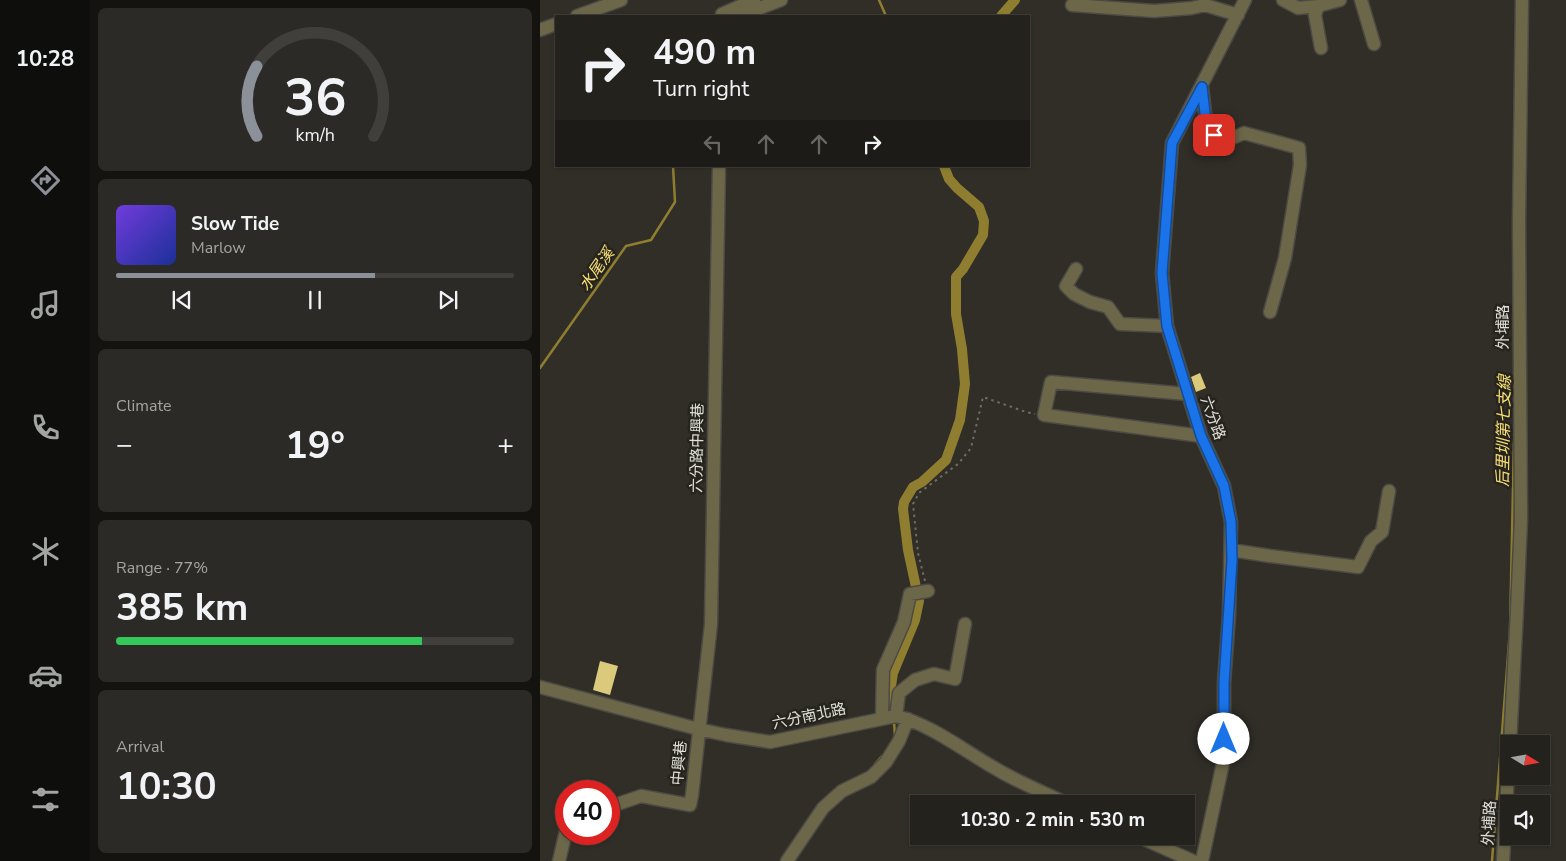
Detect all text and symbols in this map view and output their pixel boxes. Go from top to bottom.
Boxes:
text: 490 m [653,29,756,76]
icon: right [570,35,635,100]
text: 10:28 [16,44,74,74]
text: 36 [284,62,346,133]
text: Turn right [653,74,749,104]
pin [1193,114,1235,156]
icon: arrive [1200,121,1228,149]
text: km/h [295,123,335,147]
icon: left [699,130,727,158]
icon: ahead [752,130,780,158]
icon: ahead [805,130,833,158]
icon: right [858,130,886,158]
icon: directions [28,163,63,198]
text: Slow Tide [191,211,279,237]
text: Marlow [191,237,246,259]
water label: 水尾溪 [574,242,621,296]
icon: previous [168,286,196,314]
icon: pause [301,286,329,314]
icon: next [434,286,462,314]
icon: music [28,287,63,322]
street label: 外埔路 [1493,304,1513,350]
water label: 后里圳第七支線 [1492,373,1516,487]
street label: 六分路 [1196,393,1230,443]
text: Climate [116,395,171,417]
street label: 六分路中興巷 [686,403,708,493]
icon: phone [28,410,63,445]
text: 19° [285,420,345,471]
text: − [116,426,133,464]
text: + [497,426,514,464]
icon: climate [28,534,63,569]
text: Range · 77% [116,557,208,579]
text: 385 km [116,582,248,633]
icon: car [28,658,63,693]
street label: 六分南北路 [770,698,848,734]
position arrow [1197,712,1249,764]
north arrow [1500,735,1550,785]
map controls [1500,735,1550,845]
text: Arrival [116,736,164,758]
street label: 中興巷 [667,740,691,786]
text: 10:30 [116,761,217,812]
speed limit sign: 40 [555,780,620,845]
icon: filters [28,782,63,817]
button: sound [1500,795,1550,845]
street label: 外埔路 [1478,800,1500,846]
text: 10:30 · 2 min · 530 m [960,807,1145,833]

